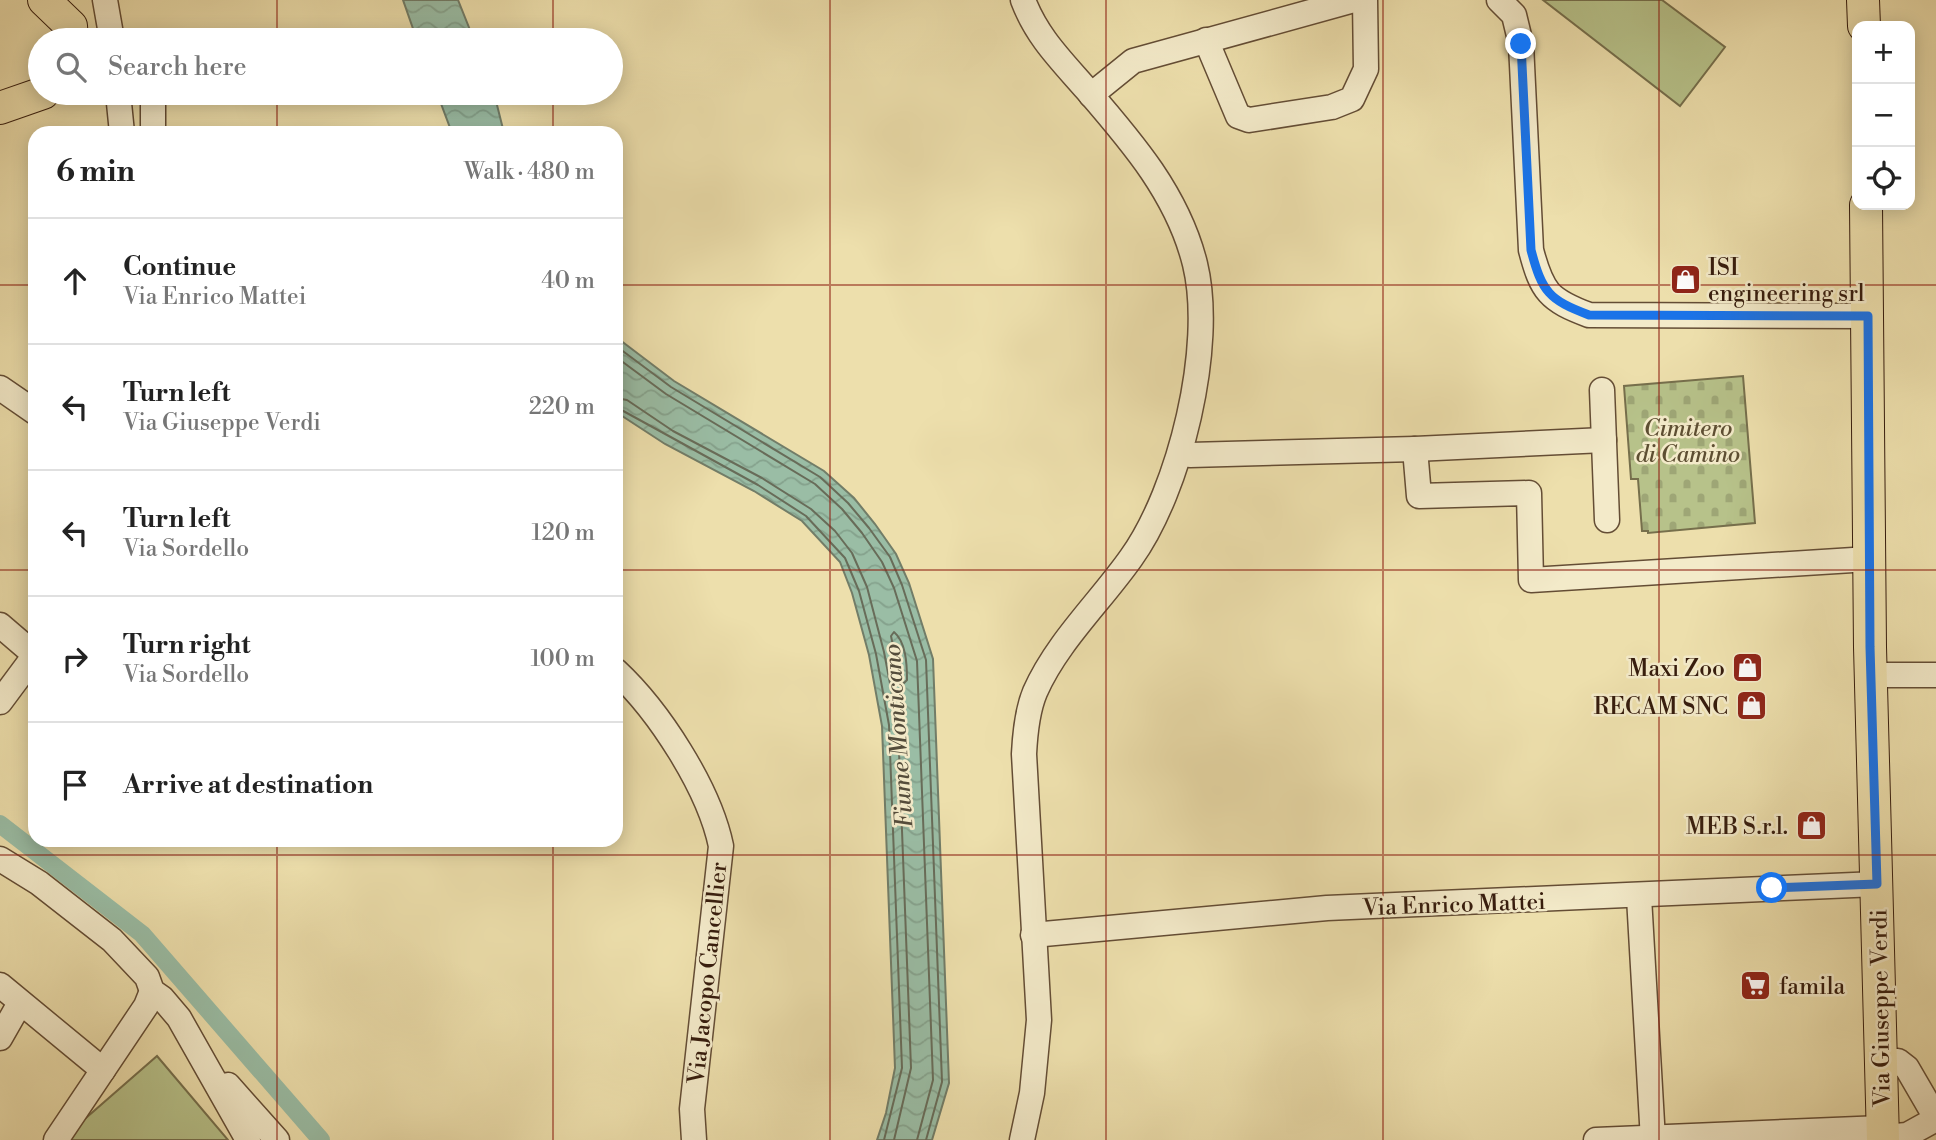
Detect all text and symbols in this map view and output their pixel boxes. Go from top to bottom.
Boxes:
map controls [1852,21,1915,210]
button: + [1852,21,1915,84]
search box [28,28,623,105]
route end [1505,28,1536,59]
icon: search [52,48,90,86]
text: Search here [108,51,247,83]
button: − [1852,84,1915,147]
button: locate [1852,147,1915,210]
text: 6 min [56,153,135,191]
text: Walk · 480 m [464,158,595,186]
text: Continue [123,251,236,283]
place label: ISI engineering srl [1708,254,1865,308]
icon: ahead [56,262,94,300]
shop icon: ISI engineering srl [1668,263,1702,297]
text: 40 m [541,267,595,295]
text: Via Enrico Mattei [123,283,306,311]
text: Turn left [123,377,231,409]
icon: left [56,388,94,426]
text: 220 m [529,393,595,421]
text: Via Giuseppe Verdi [123,409,321,437]
park label: Cimitero di Camino [1636,415,1740,469]
text: Turn left [123,503,231,535]
icon: left [56,514,94,552]
text: 120 m [531,519,595,547]
text: Via Sordello [123,535,249,563]
text: Turn right [123,629,251,661]
icon: right [56,640,94,678]
water label: Fiume Monticano [878,643,920,829]
text: 100 m [530,645,595,673]
shop icon: Maxi Zoo [1731,651,1765,685]
place label: Maxi Zoo [1628,655,1725,683]
text: Via Sordello [123,661,249,689]
shop icon: RECAM SNC [1734,689,1768,723]
place label: RECAM SNC [1593,693,1728,721]
icon: arrive [56,766,94,804]
text: Arrive at destination [123,769,373,801]
shop icon: MEB S.r.l. [1794,809,1828,843]
place label: MEB S.r.l. [1686,813,1788,841]
street label: Via Jacopo Cancellier [682,861,734,1087]
route start [1756,872,1787,903]
street label: Via Enrico Mattei [1361,888,1546,922]
street label: Via Giuseppe Verdi [1865,909,1897,1108]
supermarket icon: famila [1739,969,1773,1003]
place label: famila [1779,973,1846,1001]

